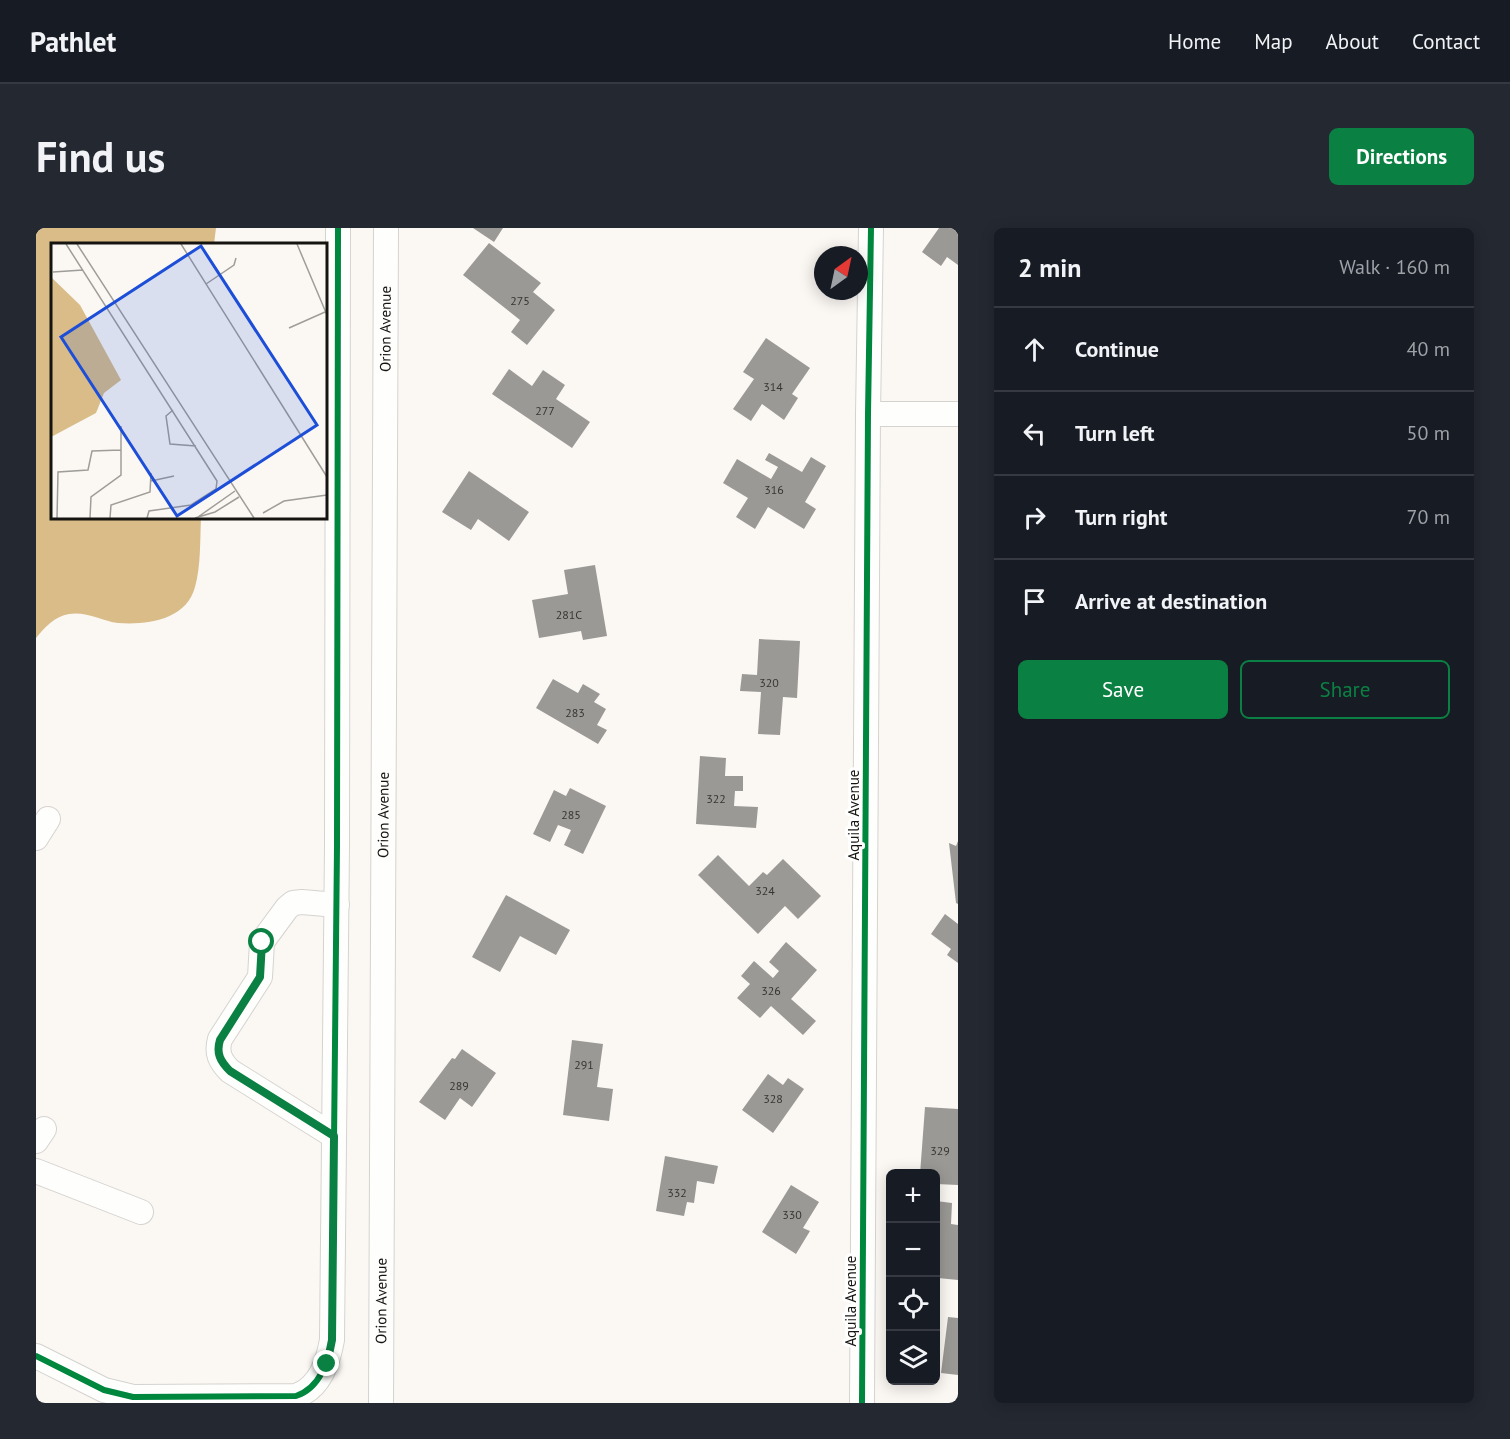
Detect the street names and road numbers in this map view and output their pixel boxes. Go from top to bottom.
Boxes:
street label: Orion Avenue [375,286,395,372]
street label: Aquila Avenue [844,770,863,860]
street label: Orion Avenue [373,772,393,858]
street label: Aquila Avenue [841,1256,860,1346]
street label: Orion Avenue [371,1258,391,1344]

